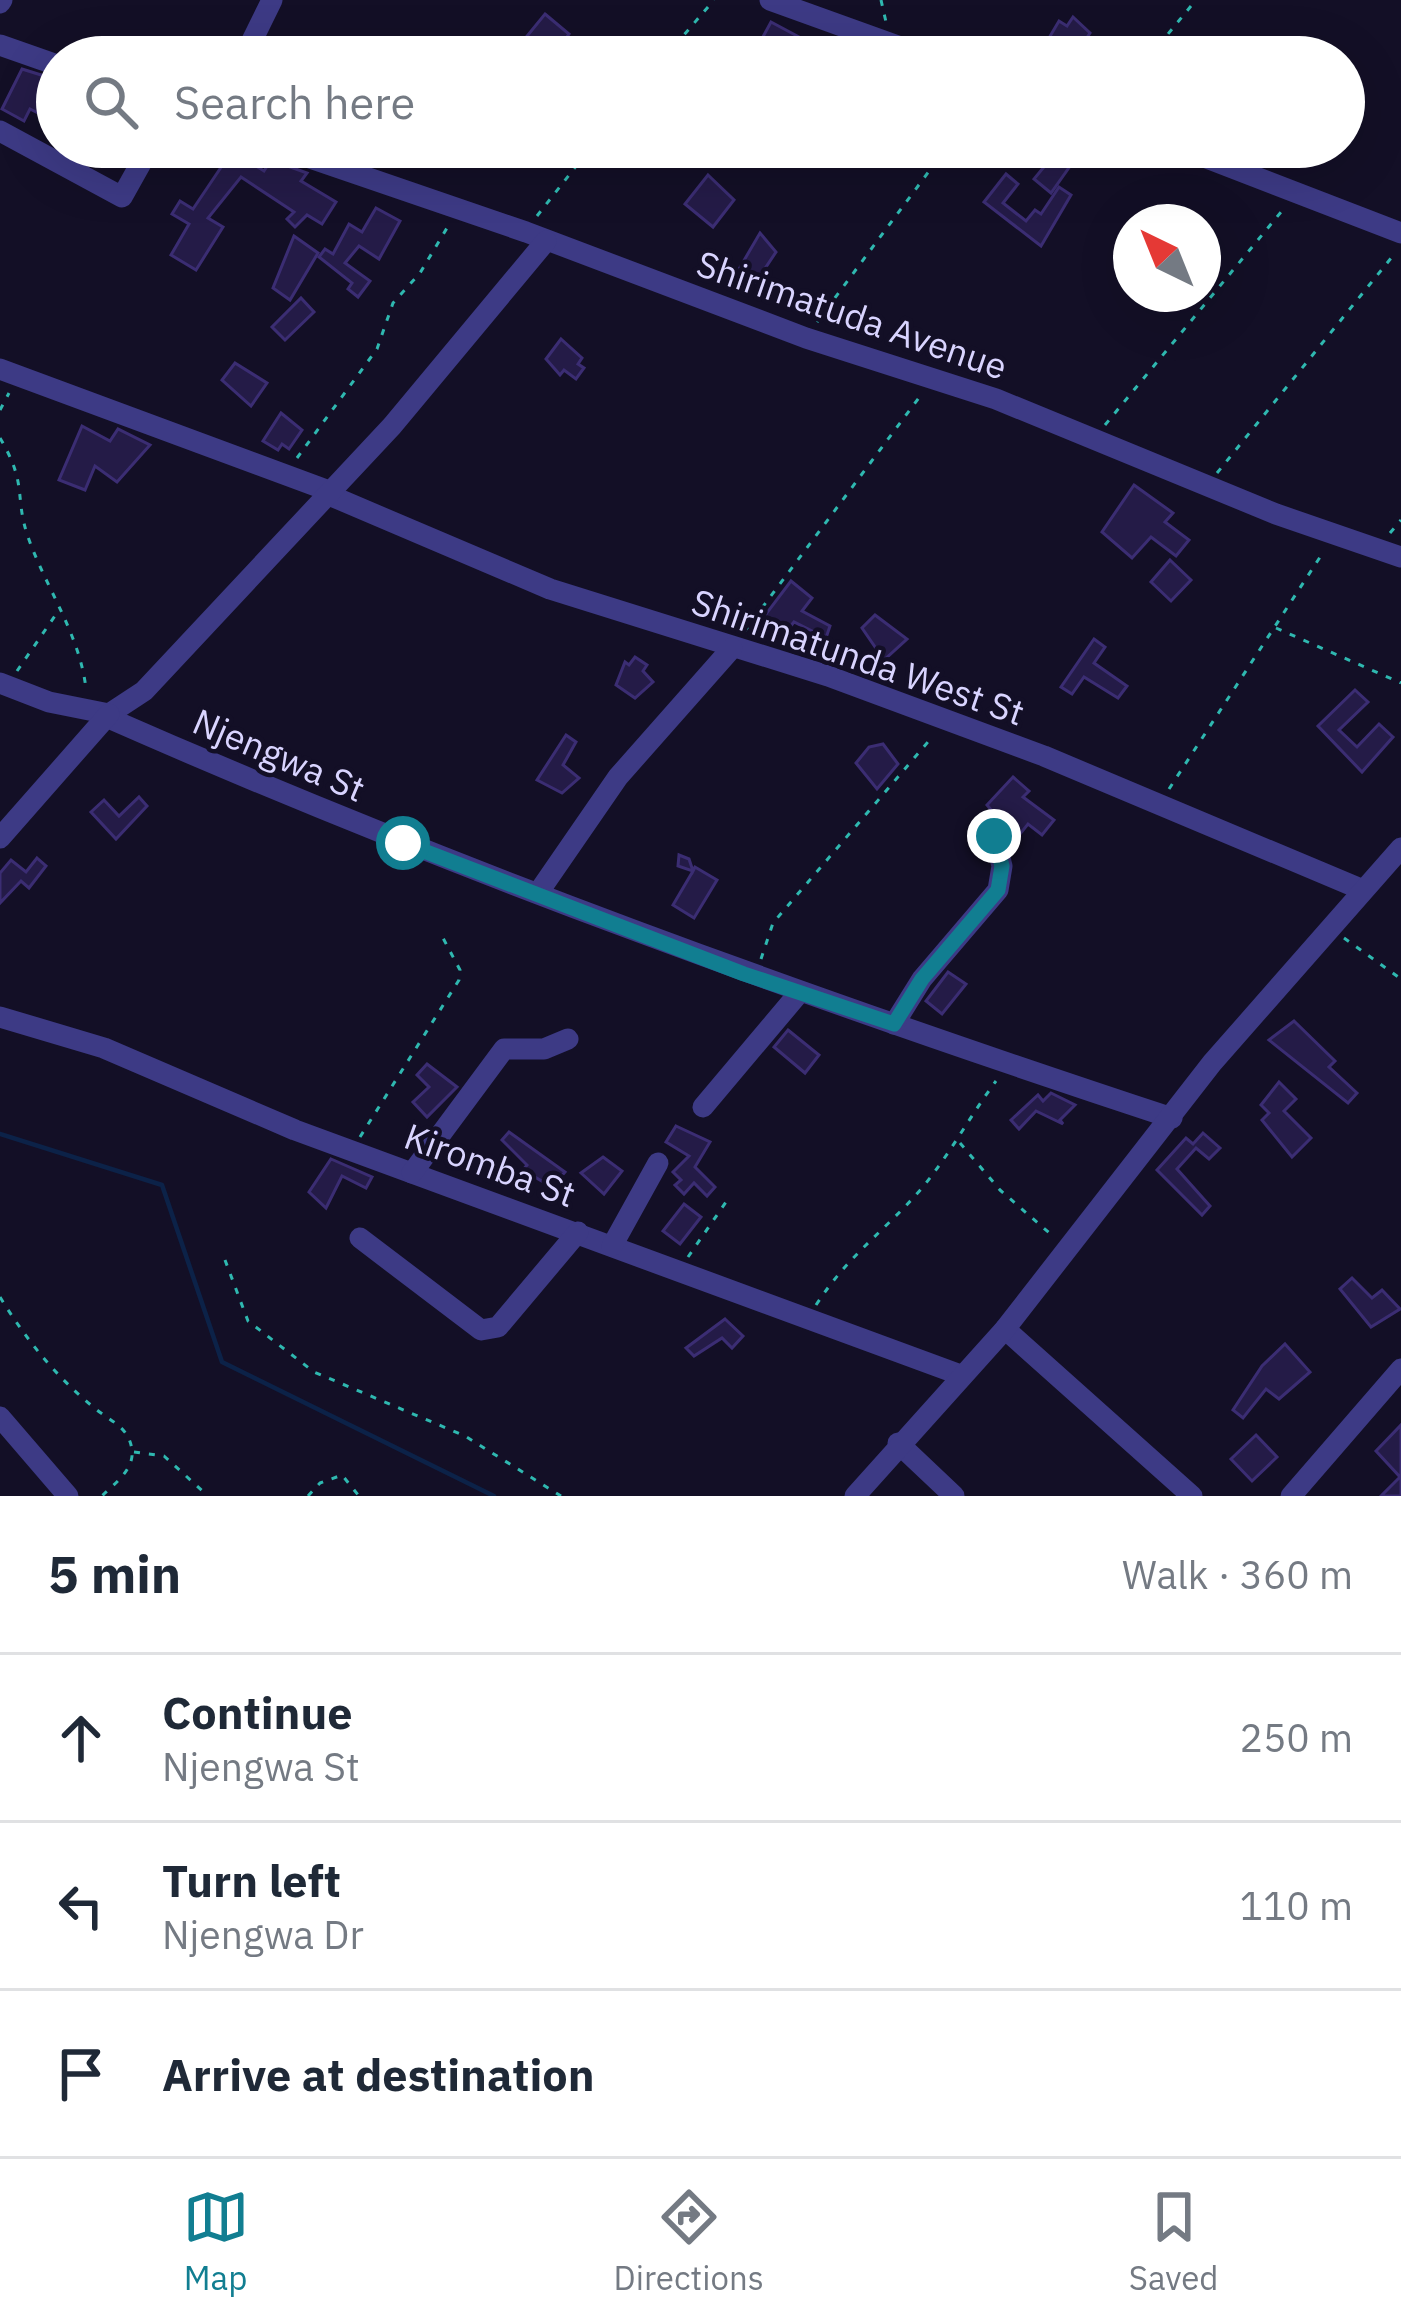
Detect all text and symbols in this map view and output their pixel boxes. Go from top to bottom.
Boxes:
search box [36,36,1365,168]
icon: search [78,69,144,135]
text: Search here [174,73,415,131]
north arrow [1113,204,1221,312]
street label: Shirimatuda Avenue [691,239,1014,390]
street label: Shirimatunda West St [686,578,1031,735]
street label: Njengwa St [186,697,372,812]
route end [967,809,1021,863]
route start [376,816,430,870]
street label: Kiromba St [398,1112,582,1217]
text: 5 min [48,1541,181,1607]
text: Walk · 360 m [1122,1549,1353,1600]
text: Continue [162,1683,353,1741]
icon: ahead [48,1705,114,1771]
text: 250 m [1240,1712,1353,1763]
text: Njengwa St [162,1741,360,1792]
text: Turn left [162,1851,341,1909]
icon: left [48,1873,114,1939]
text: 110 m [1240,1880,1353,1931]
text: Njengwa Dr [162,1909,364,1960]
icon: arrive [48,2041,114,2107]
text: Arrive at destination [162,2045,595,2103]
tab: Map [183,2184,249,2299]
tab: Directions [614,2184,764,2299]
tab: Saved [1129,2184,1218,2299]

